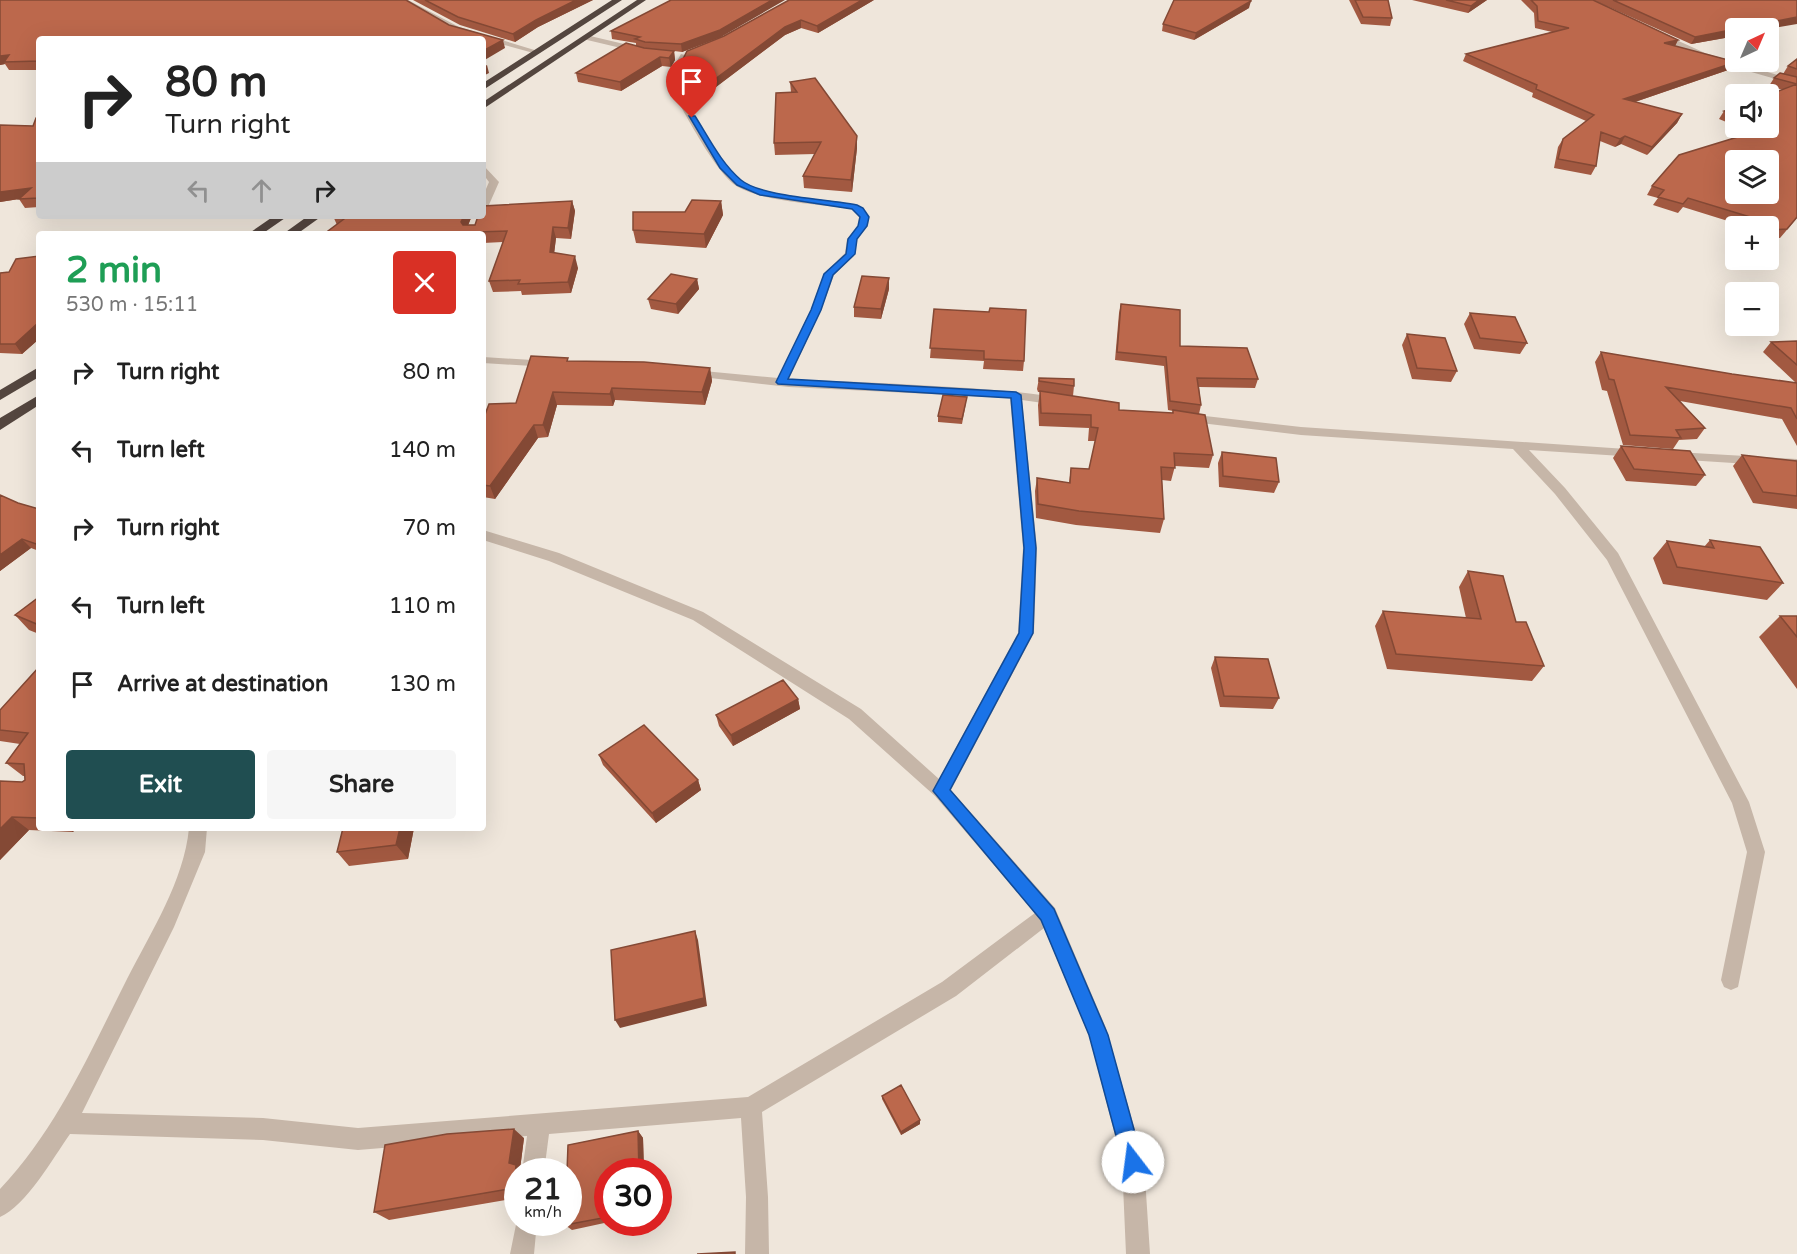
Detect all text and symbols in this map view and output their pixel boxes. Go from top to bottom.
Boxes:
north arrow [1725,18,1779,72]
map controls [1725,18,1779,336]
pin [666,56,717,118]
text: 80 m [165,57,267,108]
icon: right [66,60,144,138]
icon: arrive [675,65,708,98]
button: sound [1725,84,1779,138]
text: Turn right [165,108,291,141]
button: layers [1725,150,1779,204]
icon: left [182,174,215,207]
icon: ahead [245,174,278,207]
icon: right [308,174,341,207]
button: + [1725,216,1779,270]
text: 2 min [66,249,162,292]
button: close [393,251,456,314]
button: − [1725,282,1779,336]
text: 530 m · 15:11 [66,293,198,317]
icon: right [66,356,99,389]
text: Turn right [117,359,219,385]
text: 80 m [402,359,456,385]
icon: left [66,434,99,467]
text: Turn left [117,437,205,463]
text: 140 m [389,437,456,463]
icon: right [66,512,99,545]
text: Turn right [117,515,219,541]
text: 70 m [402,515,456,541]
icon: left [66,590,99,623]
text: Turn left [117,593,205,619]
text: 110 m [389,593,456,619]
icon: arrive [66,668,99,701]
text: Arrive at destination [117,671,328,697]
text: 130 m [389,671,456,697]
button: Exit [66,750,255,819]
button: Share [267,750,456,819]
position arrow [1101,1130,1165,1194]
speed limit sign: 30 [594,1158,672,1236]
text: 21 [524,1171,562,1208]
text: km/h [524,1203,562,1221]

